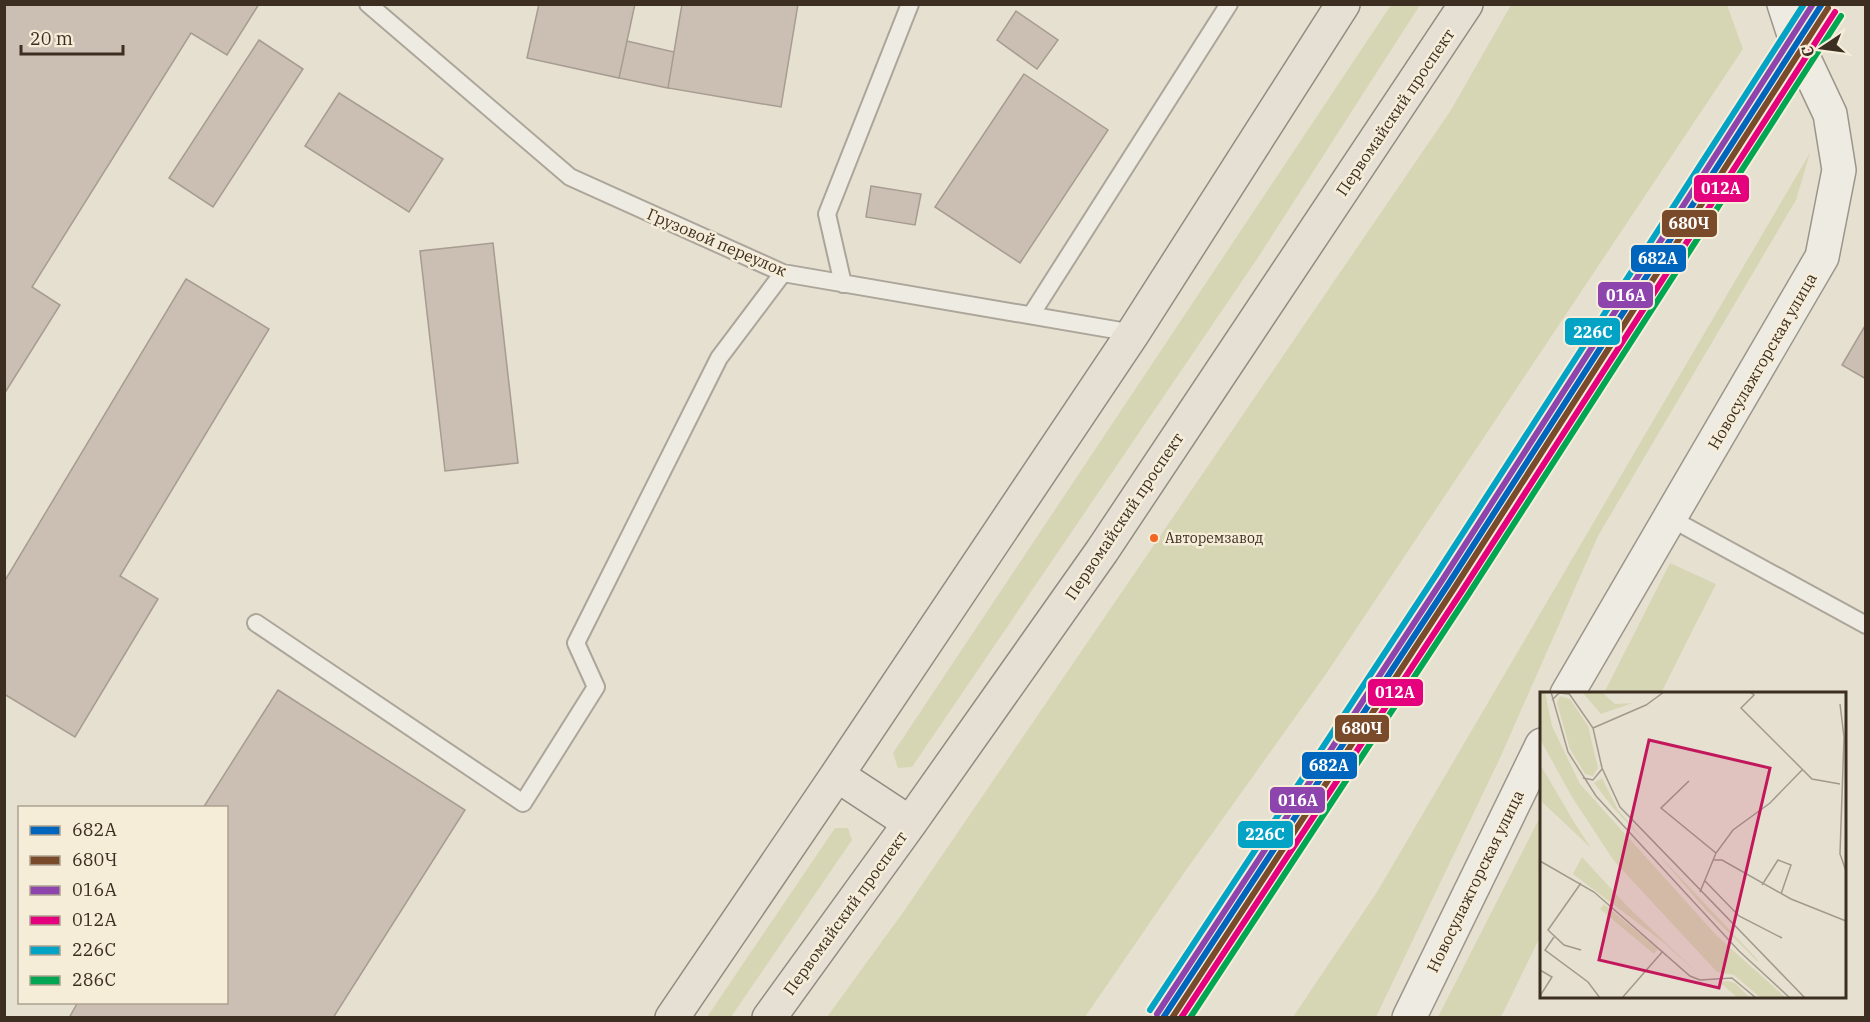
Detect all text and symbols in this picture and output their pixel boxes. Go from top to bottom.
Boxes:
scale bar [21,18,123,56]
north arrow [1792,18,1852,78]
street label: Первомайский проспект [1331,25,1459,199]
text: 20 m [30,27,73,50]
text: С [1796,44,1818,59]
line badge: 012А [1693,174,1750,203]
text: 012А [1701,178,1741,198]
street label: Грузовой переулок [644,204,791,281]
line badge: 680Ч [1661,209,1718,238]
text: 680Ч [1669,213,1709,233]
line badge: 682А [1630,244,1687,273]
text: 682А [1638,248,1678,268]
street label: Новосулажгорская улица [1703,269,1821,453]
line badge: 016А [1597,281,1654,309]
text: 016А [1606,285,1646,305]
line badge: 226С [1564,317,1621,346]
text: 226С [1573,322,1613,342]
street label: Первомайский проспект [1060,429,1188,603]
place label: Авторемзавод [1165,529,1264,547]
marker: Авторемзавод [1148,532,1160,544]
line badge: 012А [1367,678,1424,707]
text: 012А [1375,682,1415,702]
inset map [1540,692,1846,998]
line badge: 680Ч [1334,714,1390,743]
text: 680Ч [1342,718,1382,738]
line badge: 682А [1301,751,1358,780]
text: 682А [1309,755,1349,775]
line badge: 016А [1269,786,1326,814]
street label: Новосулажгорская улица [1422,786,1528,975]
text: 016А [1278,790,1318,810]
legend [18,806,228,1004]
text: 682А [72,818,117,841]
line badge: 226С [1237,820,1294,849]
text: 226С [1245,824,1285,844]
street label: Первомайский проспект [779,827,911,999]
text: 680Ч [72,848,117,871]
text: 016А [72,878,117,901]
text: 012А [72,908,117,931]
text: 226С [72,938,116,961]
text: 286С [72,968,116,991]

